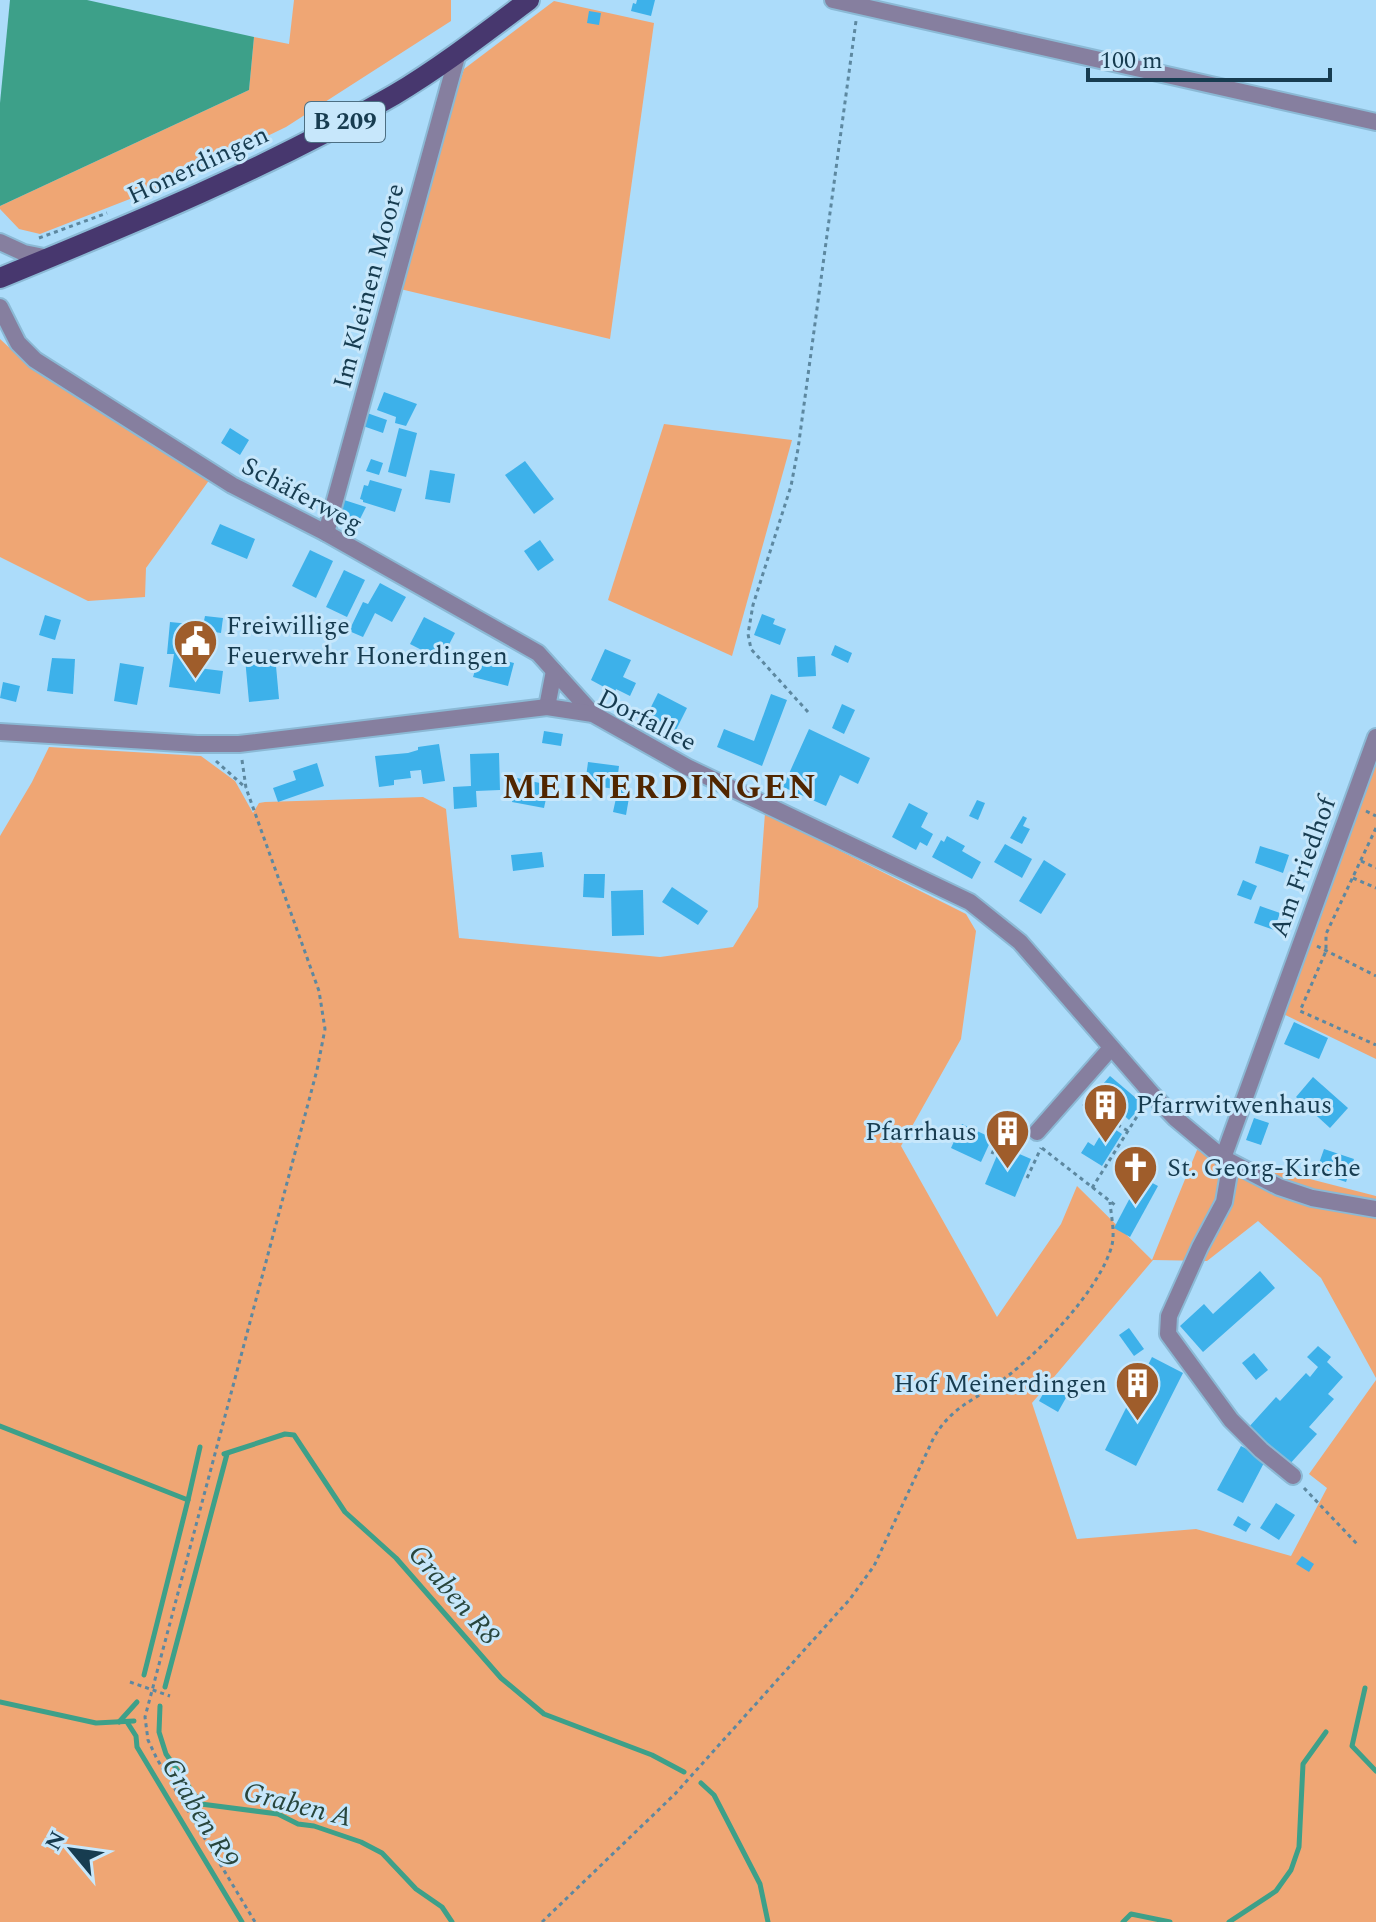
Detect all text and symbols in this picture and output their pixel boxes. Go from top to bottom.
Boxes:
scale bar [1088,32,1330,82]
text: 100 m [1100,43,1163,79]
road number: B 209 [305,102,385,142]
street label: Honerdingen [120,115,276,215]
street label: Im Kleinen Moore [322,179,416,393]
street label: Schäferweg [234,446,370,544]
place label: Freiwillige Feuerwehr Honerdingen [226,606,508,676]
public building icon: Freiwillige Feuerwehr Honerdingen [171,617,219,680]
street label: Dorfallee [590,678,704,762]
district label: MEINERDINGEN [502,762,818,814]
street label: Am Friedhof [1259,789,1348,943]
building icon: Pfarrwitwenhaus [1081,1081,1129,1144]
place label: Pfarrwitwenhaus [1136,1085,1332,1125]
building icon: Pfarrhaus [984,1108,1032,1171]
place label: Pfarrhaus [865,1112,977,1152]
church icon: St. Georg-Kirche [1112,1144,1160,1207]
place label: St. Georg-Kirche [1167,1148,1361,1188]
building icon: Hof Meinerdingen [1114,1360,1162,1423]
place label: Hof Meinerdingen [893,1364,1107,1404]
water label: Graben R8 [398,1535,510,1655]
water label: Graben R9 [150,1749,250,1877]
water label: Graben A [239,1771,357,1839]
north arrow [32,1810,112,1890]
text: N [37,1825,75,1857]

